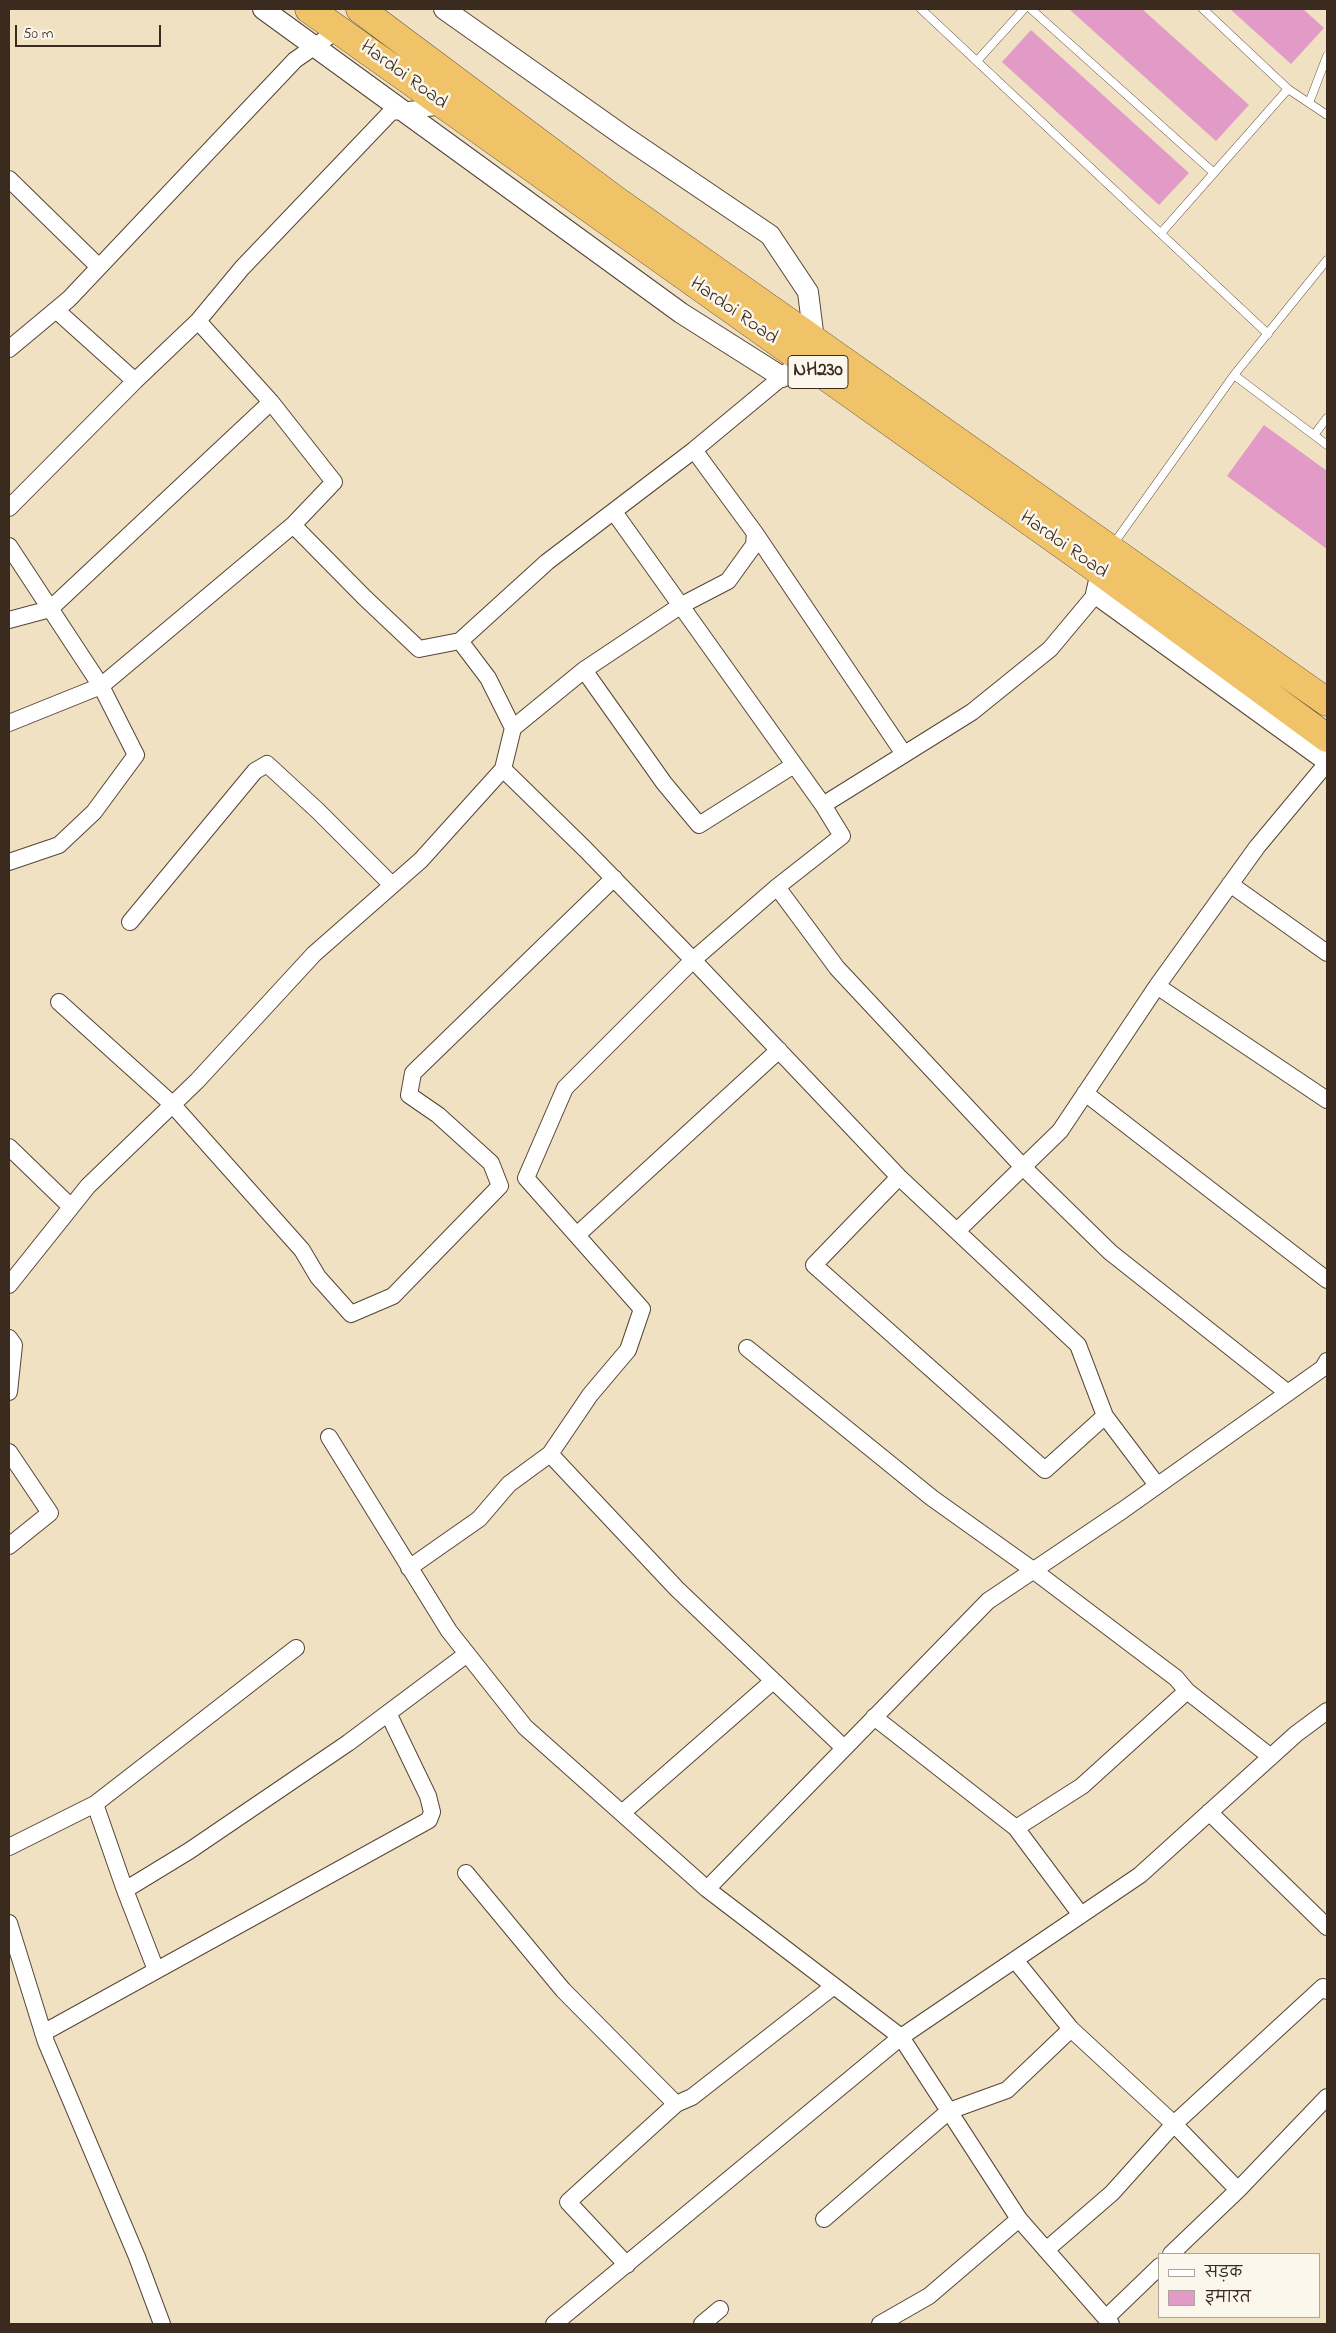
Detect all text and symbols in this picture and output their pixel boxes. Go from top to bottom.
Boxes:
scale bar [18,15,164,47]
text: 50 m [23,23,53,45]
street label: Hardoi Road [355,36,451,116]
street label: Hardoi Road [684,273,782,351]
road number: NH230 [788,356,848,388]
street label: Hardoi Road [1014,507,1112,585]
legend [1158,2253,1321,2318]
text: सड़क [1205,2262,1242,2284]
text: इमारत [1205,2287,1251,2309]

